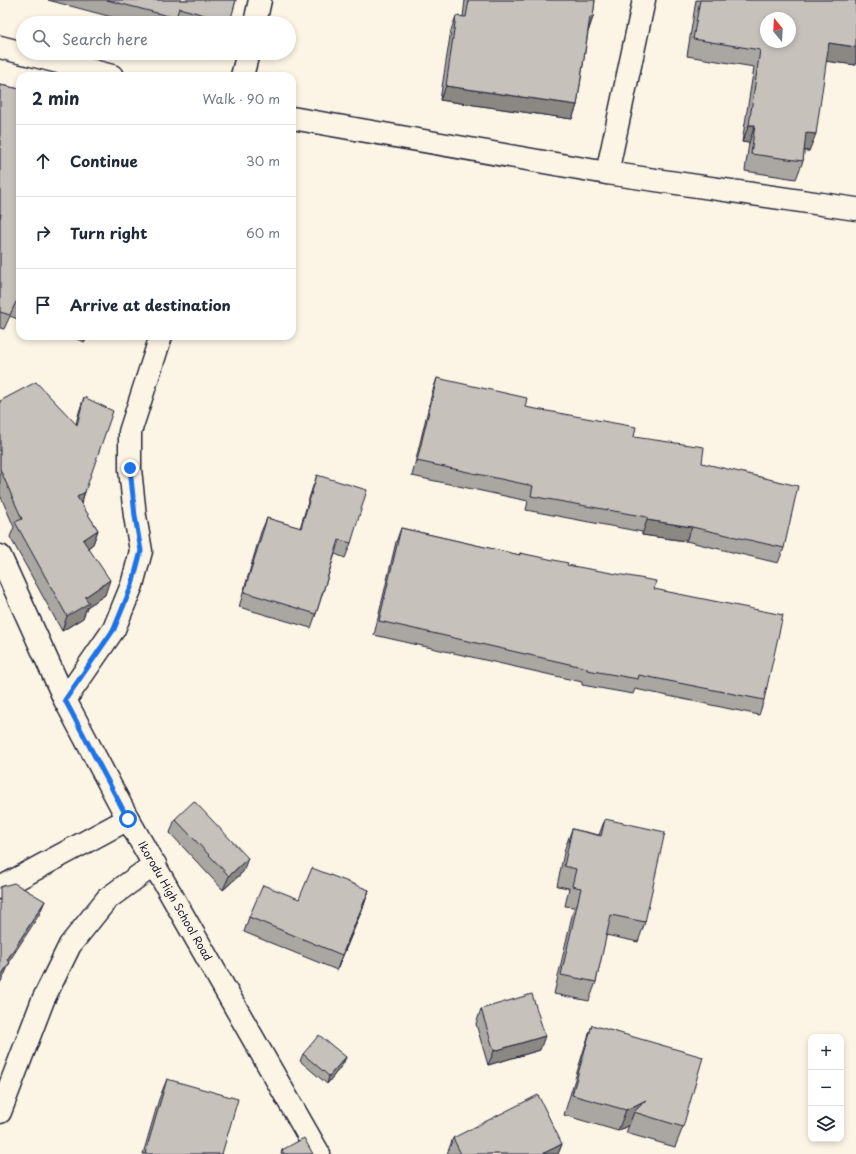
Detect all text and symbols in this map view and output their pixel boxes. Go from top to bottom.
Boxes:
north arrow [760,12,796,48]
search box [16,16,296,60]
icon: search [30,27,52,49]
text: Search here [62,27,148,50]
text: 2 min [32,85,79,111]
text: Walk · 90 m [203,89,280,108]
text: Continue [70,149,138,172]
icon: ahead [32,150,54,172]
text: 30 m [246,151,280,170]
text: Turn right [70,221,147,244]
icon: right [32,222,54,244]
text: 60 m [246,223,280,242]
text: Arrive at destination [70,293,231,316]
icon: arrive [32,294,54,316]
route end [121,459,139,477]
route start [119,810,137,828]
street label: Ikorodu High School Road [134,838,217,964]
map controls [808,1034,844,1142]
button: + [808,1034,844,1070]
button: − [808,1070,844,1106]
button: layers [808,1106,844,1142]

